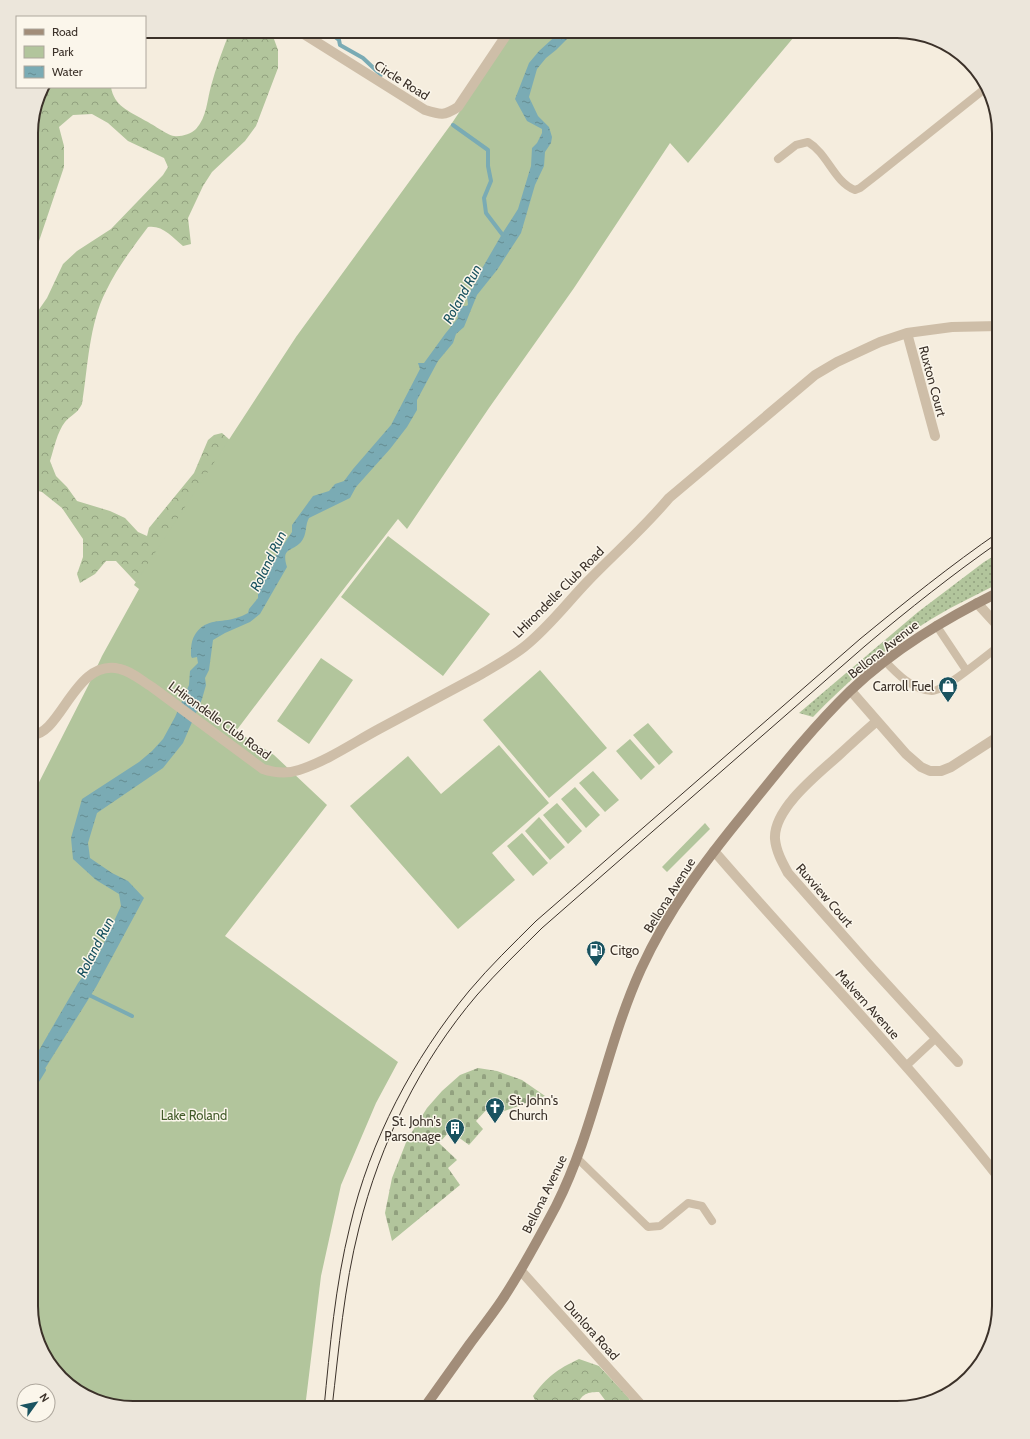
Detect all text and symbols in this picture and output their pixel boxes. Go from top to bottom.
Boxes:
legend [16,16,146,88]
text: Road [52,24,78,39]
text: Park [52,44,74,59]
street label: Circle Road [372,57,432,103]
text: Water [52,64,83,79]
water label: Roland Run [438,261,486,327]
street label: Ruxton Court [916,344,950,419]
water label: Roland Run [246,528,290,594]
street label: LHirondelle Club Road [509,543,607,641]
street label: Bellona Avenue [844,616,922,682]
shop icon: Carroll Fuel [937,675,959,703]
street label: LHirondelle Club Road [166,678,274,762]
place label: Carroll Fuel [873,678,934,694]
street label: Bellona Avenue [640,854,699,935]
street label: Ruxview Court [793,860,857,931]
water label: Roland Run [72,914,118,980]
fuel station icon: Citgo [585,939,607,967]
place label: Citgo [610,942,639,958]
street label: Malvern Avenue [833,966,904,1042]
place label: St. John's Church [509,1092,559,1123]
church icon: St. John's Church [484,1096,506,1124]
park label: Lake Roland [161,1107,227,1123]
place label: St. John's Parsonage [384,1113,442,1144]
building icon: St. John's Parsonage [444,1117,466,1145]
street label: Bellona Avenue [518,1152,570,1236]
street label: Dunlora Road [561,1297,623,1363]
north arrow [16,1383,56,1423]
text: N [36,1390,52,1405]

